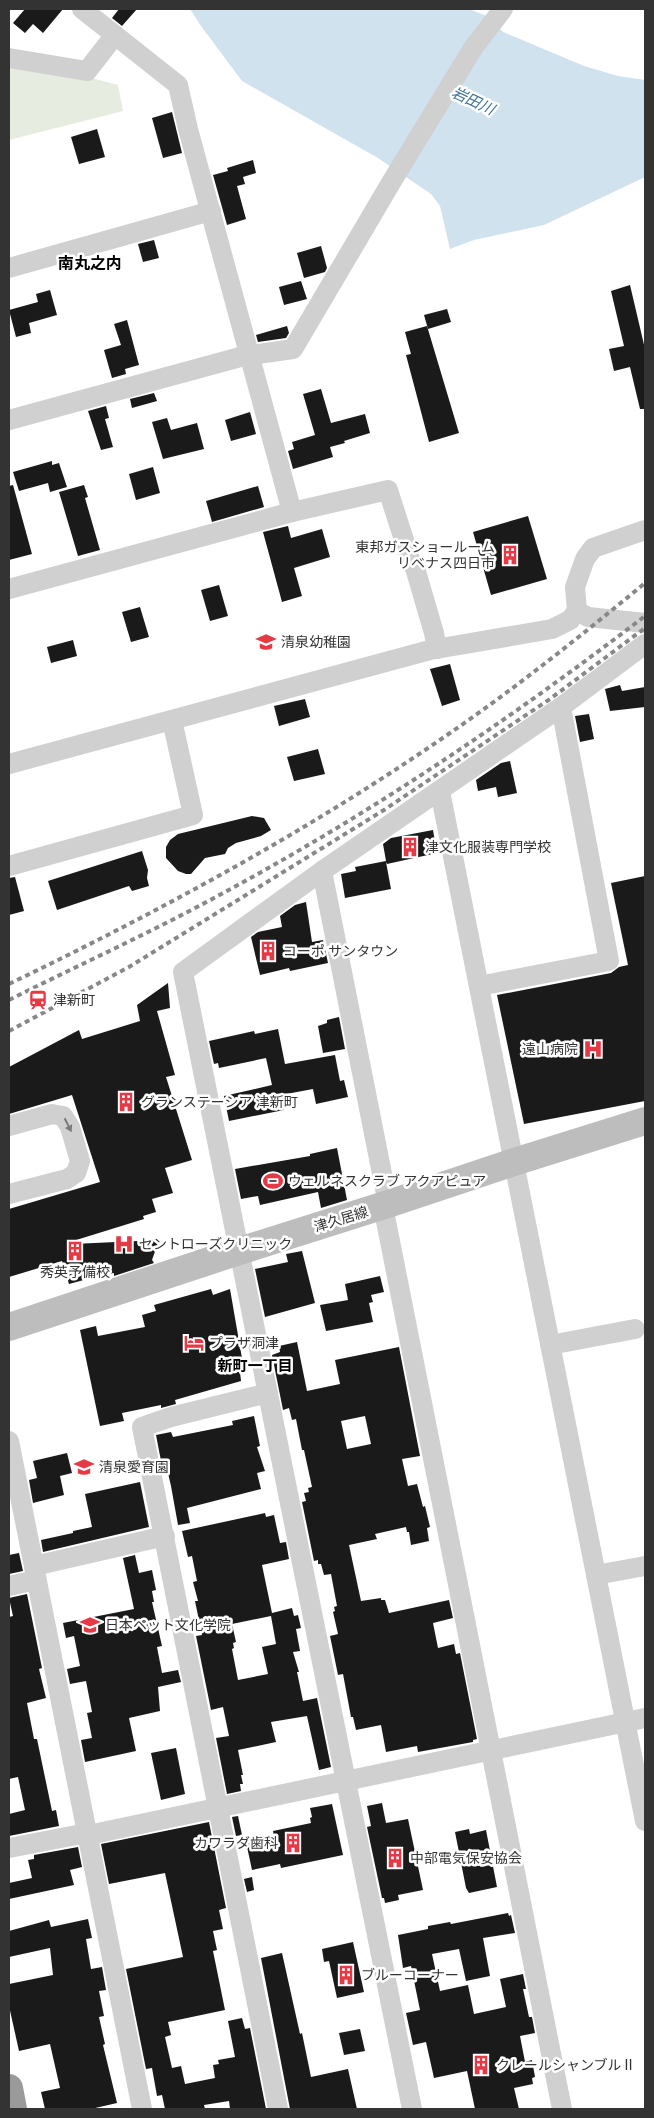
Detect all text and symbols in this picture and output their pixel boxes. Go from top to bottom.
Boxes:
water label: 岩田川 [449,83,499,119]
district label: 南丸之内 [58,254,122,272]
place label: 東邦ガスショールーム リベナス四日市 [355,539,495,571]
building icon: 東邦ガスショールーム リベナス四日市 [499,544,521,566]
school or university icon: 清泉幼稚園 [255,631,277,653]
place label: 清泉幼稚園 [281,634,351,650]
building icon: 津文化服装専門学校 [399,836,421,858]
place label: 津文化服装専門学校 [425,839,551,855]
building icon: コーポ サンタウン [257,940,279,962]
place label: コーポ サンタウン [283,943,398,959]
station icon: 津新町 [27,989,49,1011]
place label: 津新町 [53,992,95,1008]
hospital icon: 遠山病院 [582,1038,604,1060]
place label: 遠山病院 [522,1041,578,1057]
building icon: グランステーシア 津新町 [115,1091,137,1113]
place label: グランステーシア 津新町 [141,1094,298,1110]
one-way arrow [64,1117,72,1132]
sports icon: ウェルネスクラブ アクアピュア [262,1170,284,1192]
place label: ウェルネスクラブ アクアピュア [288,1173,486,1189]
street label: 津久居線 [312,1203,370,1235]
hospital icon: セントローズクリニック [113,1233,135,1255]
place label: セントローズクリニック [139,1236,292,1252]
building icon: 秀英予備校 [64,1240,86,1262]
place label: 秀英予備校 [40,1264,110,1280]
hotel icon: プラザ洞津 [183,1332,205,1354]
place label: プラザ洞津 [209,1335,279,1351]
district label: 新町一丁目 [217,1357,293,1374]
school or university icon: 清泉愛育園 [73,1456,95,1478]
place label: 清泉愛育園 [99,1459,169,1475]
school or university icon: 日本ペット文化学院 [79,1614,101,1636]
place label: 日本ペット文化学院 [105,1617,231,1633]
building icon: カワラダ歯科 [282,1832,304,1854]
place label: カワラダ歯科 [194,1835,278,1851]
building icon: 中部電気保安協会 [384,1847,406,1869]
place label: 中部電気保安協会 [410,1850,522,1866]
building icon: ブルーコーナー [335,1964,357,1986]
place label: ブルーコーナー [361,1967,459,1983]
building icon: クレールシャンブルⅡ [470,2054,492,2076]
place label: クレールシャンブルⅡ [496,2057,636,2073]

